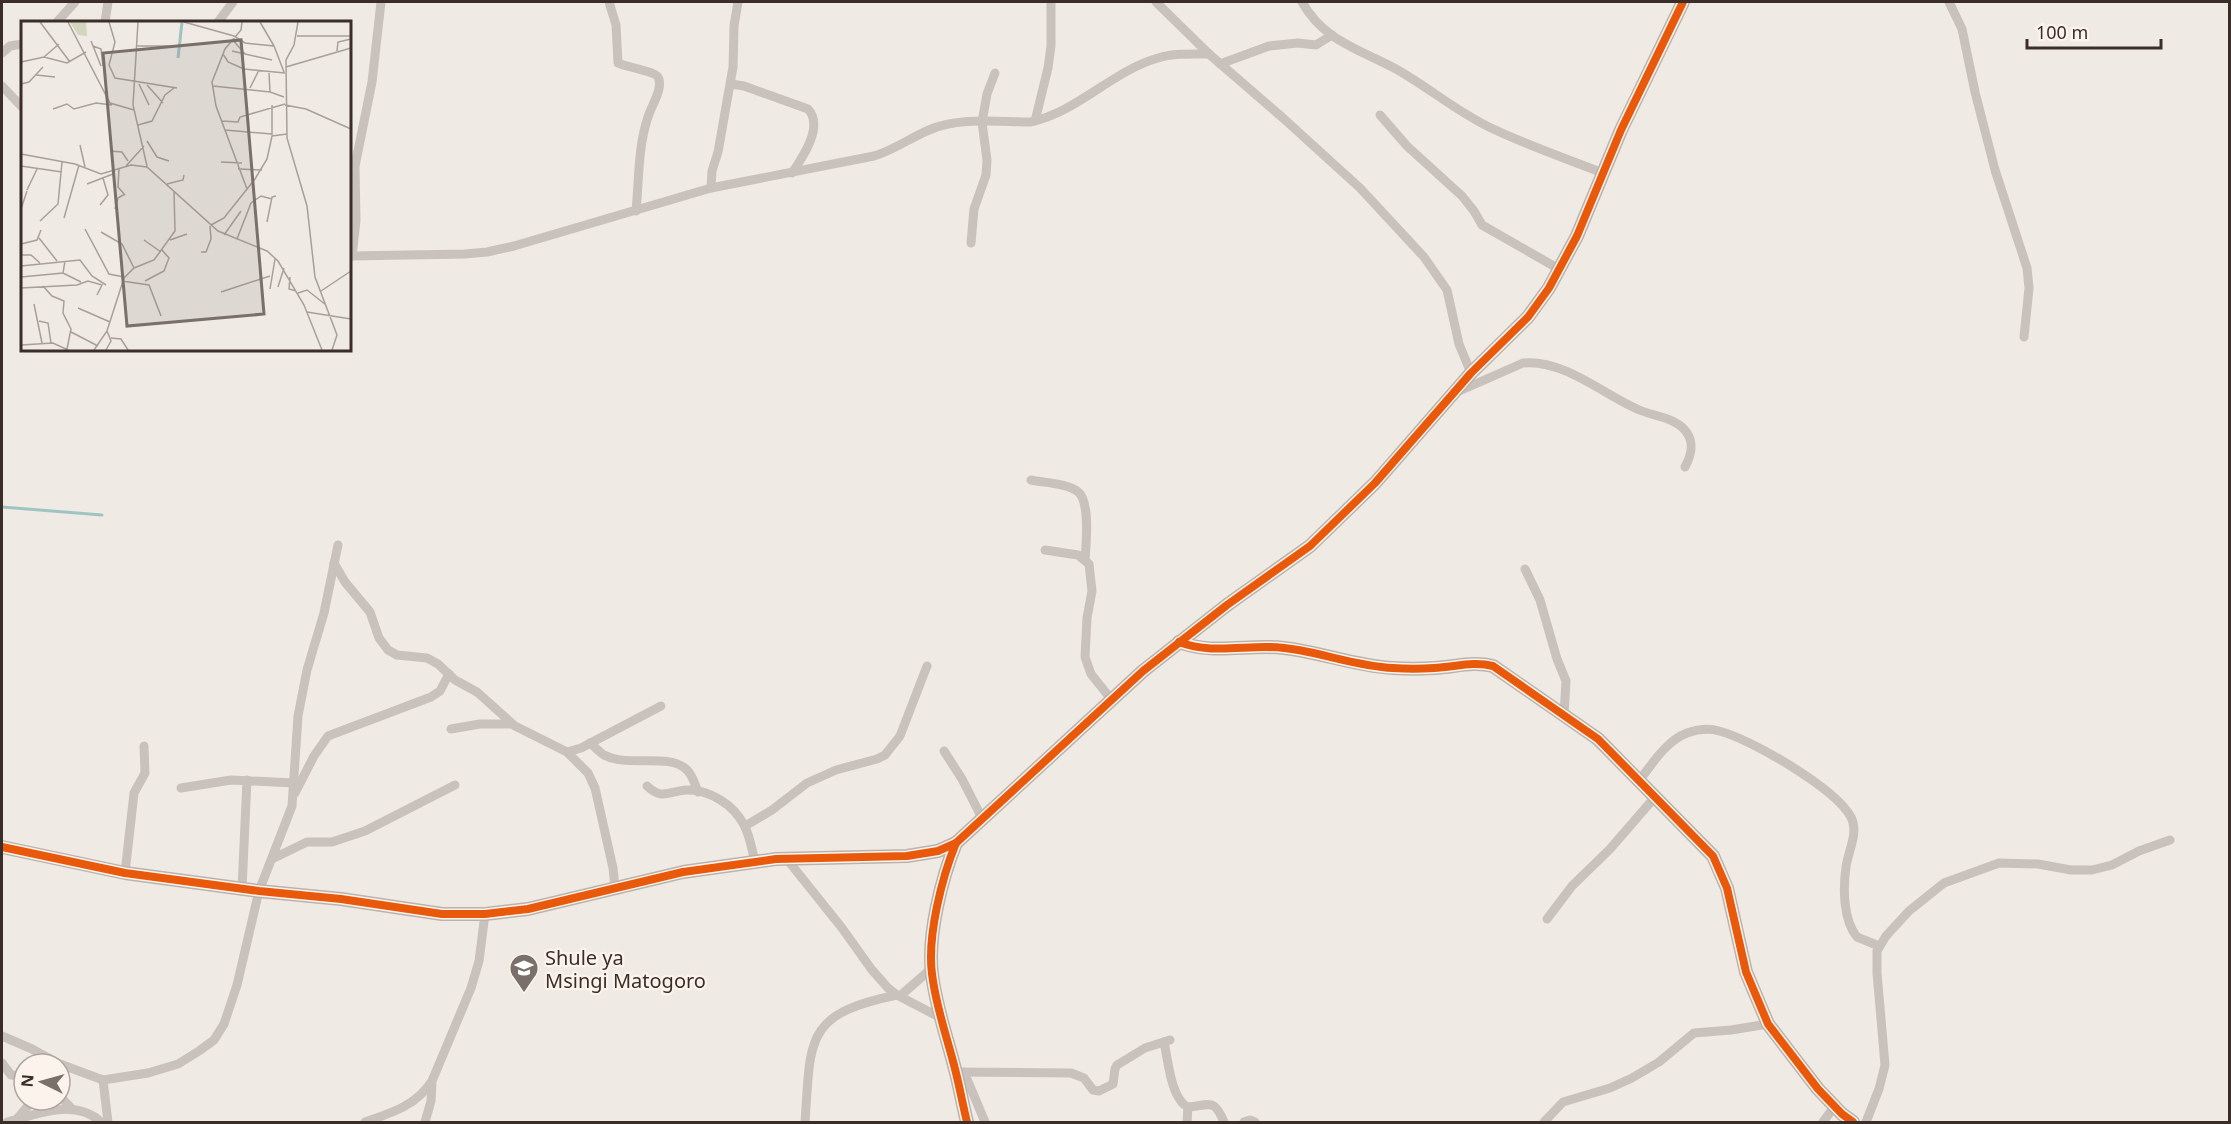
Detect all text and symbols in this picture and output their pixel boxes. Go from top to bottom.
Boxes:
scale bar [2027,12,2160,50]
text: 100 m [2036,20,2088,44]
inset map [21,21,351,351]
place label: Shule ya Msingi Matogoro [545,944,706,994]
school or university icon: Shule ya Msingi Matogoro [508,952,540,994]
north arrow [12,1052,72,1112]
text: N [16,1073,39,1088]

